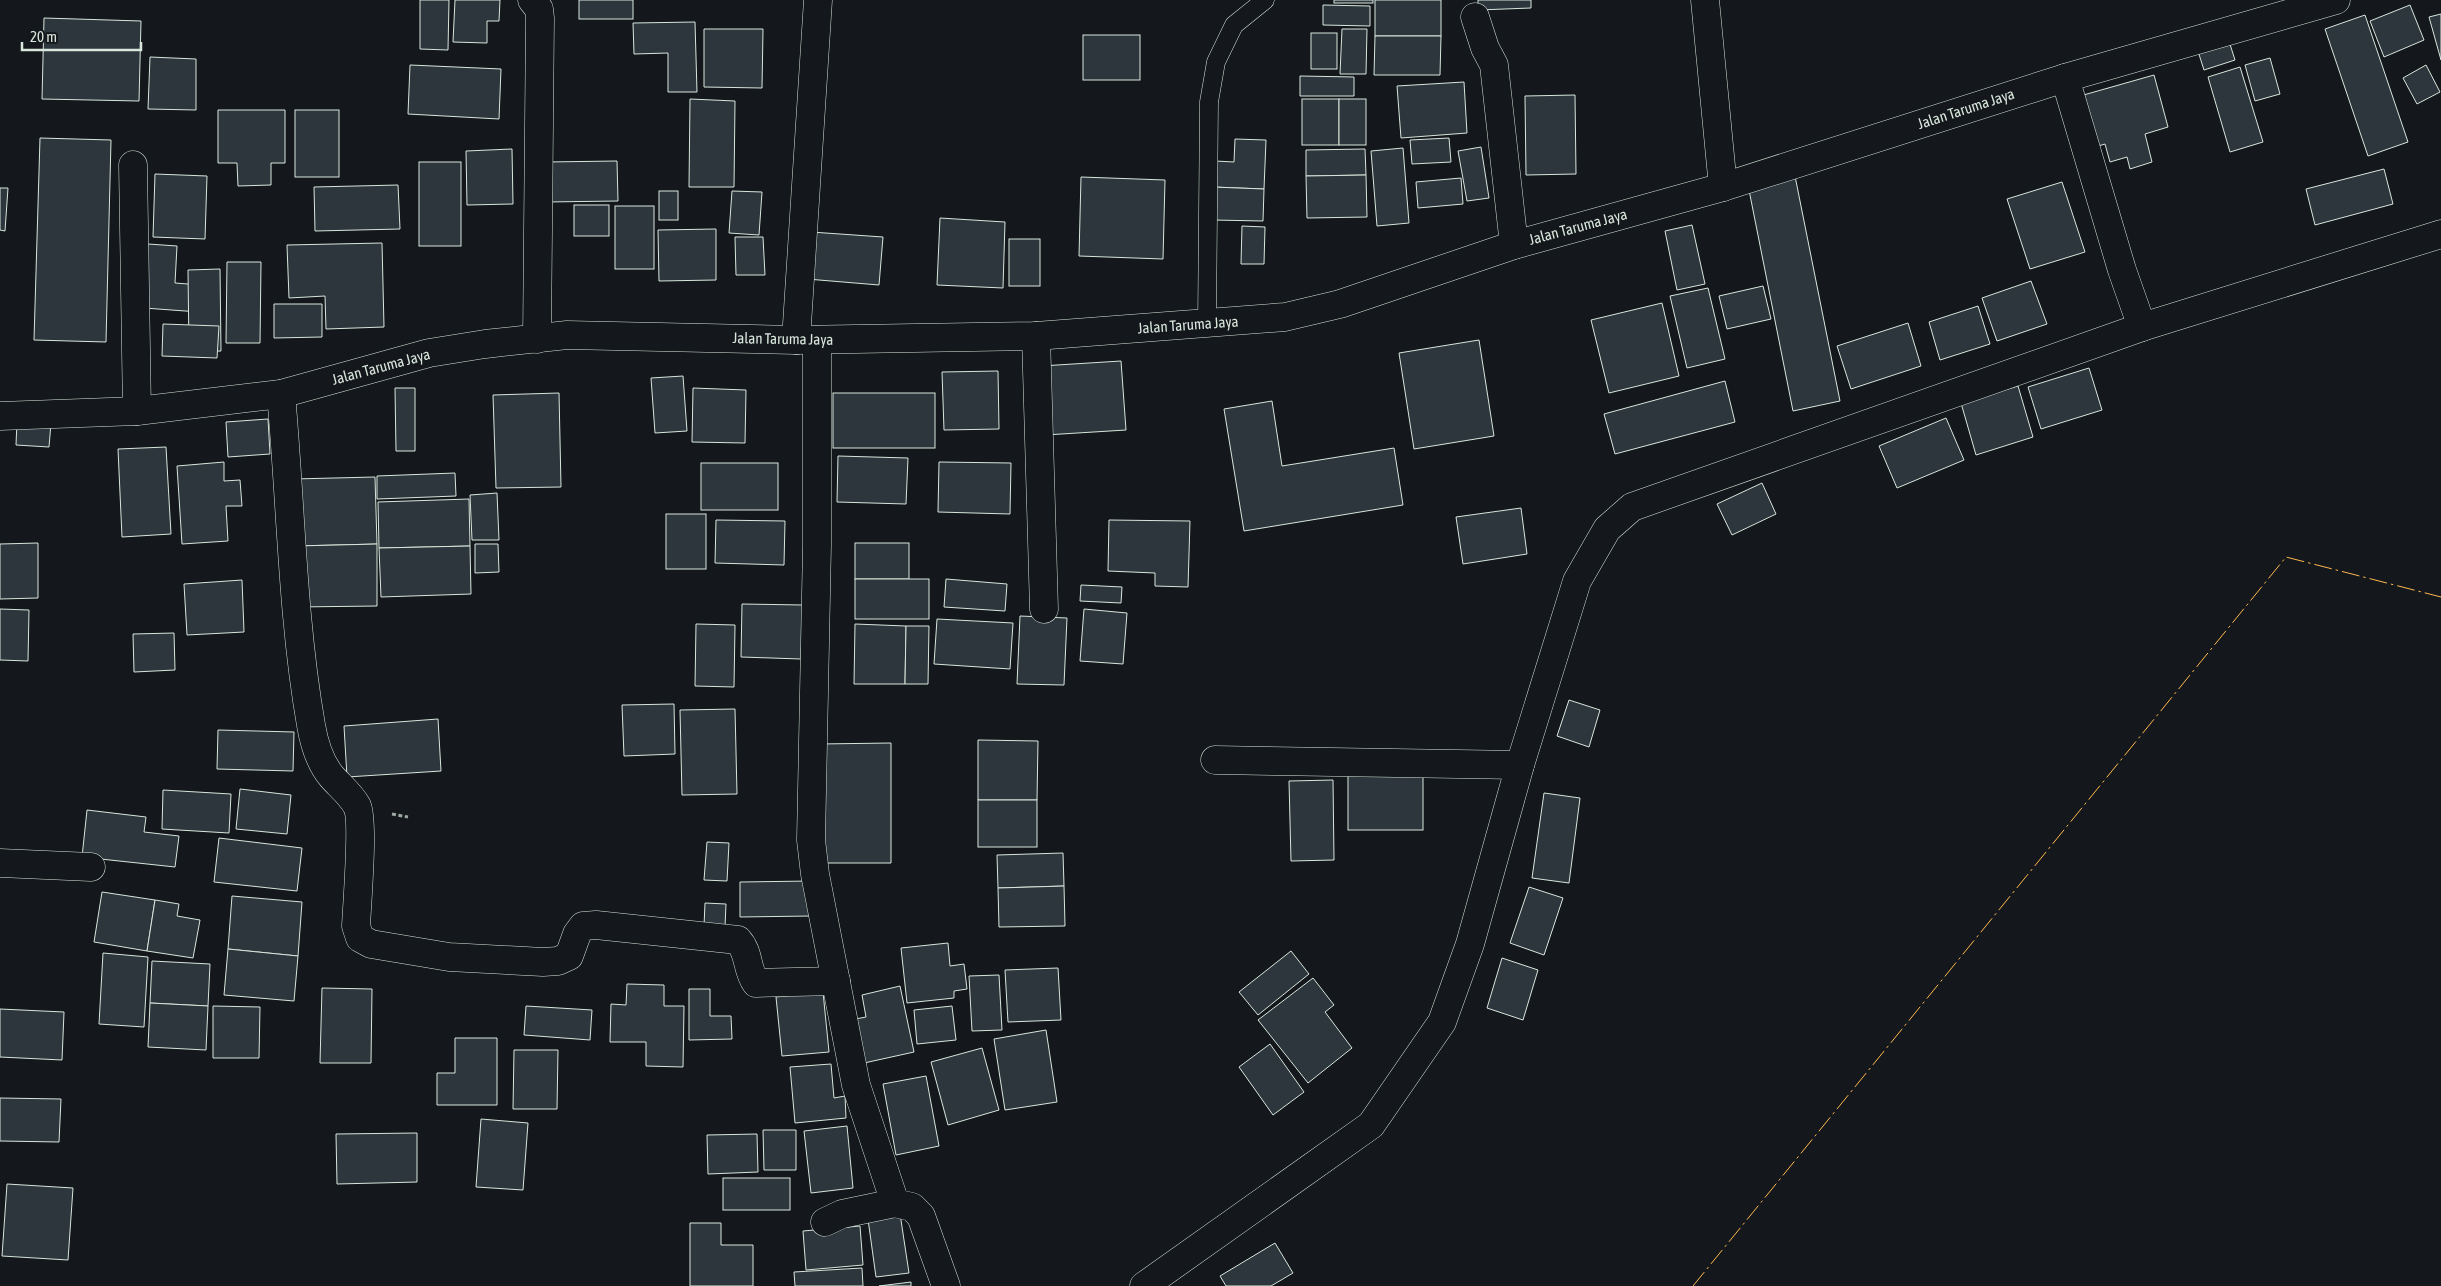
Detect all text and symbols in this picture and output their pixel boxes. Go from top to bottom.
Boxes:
scale bar [22,20,141,52]
text: 20 m [30,28,57,45]
street label: Jalan Taruma Jaya [1915,85,2016,132]
street label: Jalan Taruma Jaya [1527,205,1629,248]
street label: Jalan Taruma Jaya [1137,313,1239,336]
street label: Jalan Taruma Jaya [732,329,834,348]
street label: Jalan Taruma Jaya [330,345,432,388]

